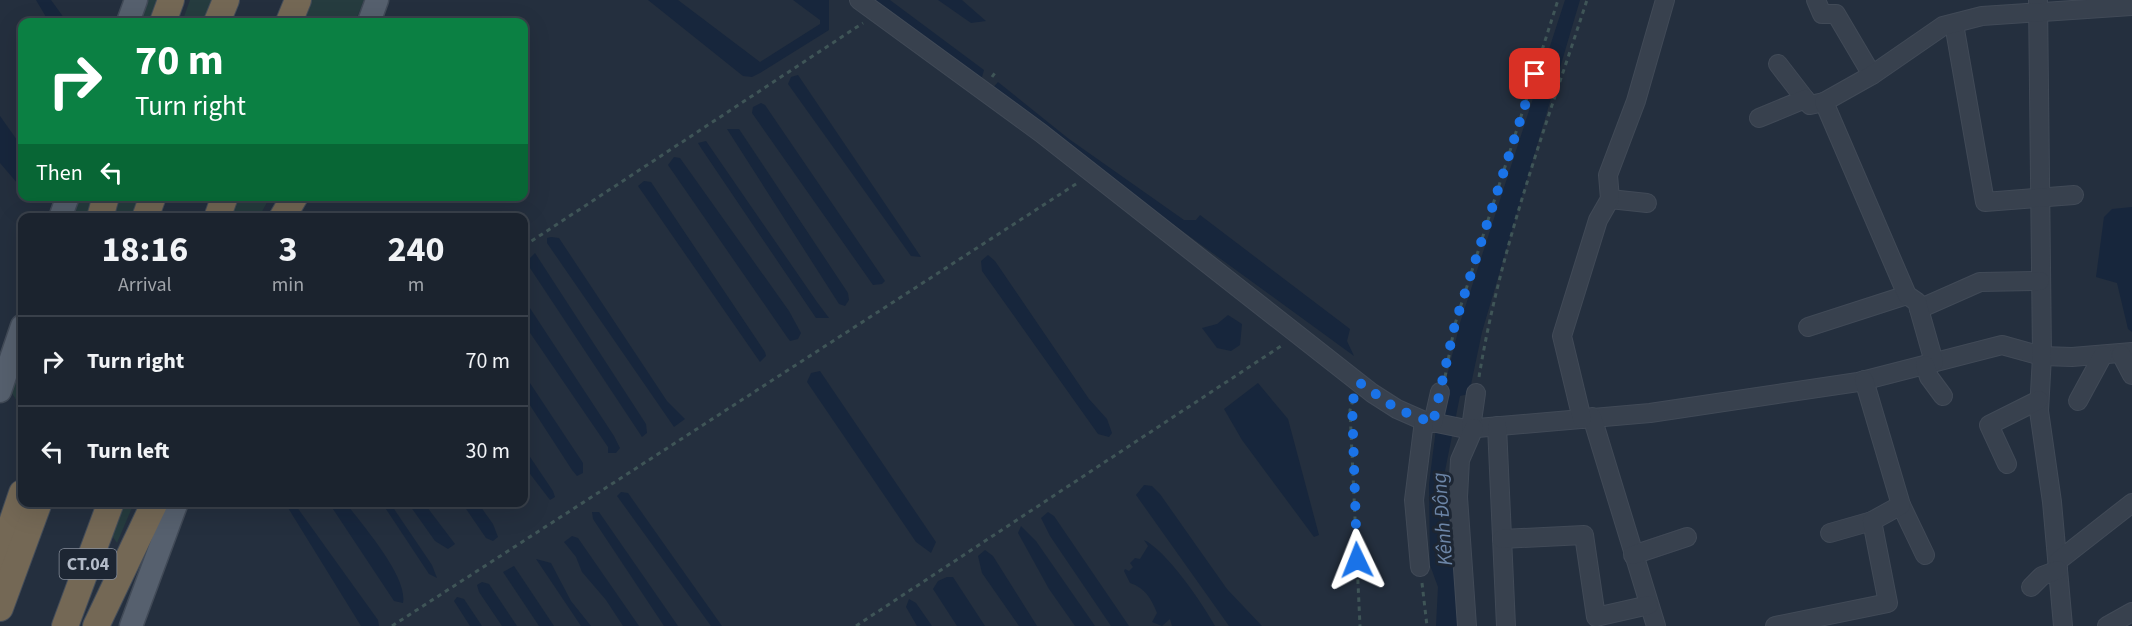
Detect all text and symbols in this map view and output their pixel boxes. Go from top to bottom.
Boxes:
text: 70 m [135,31,224,91]
icon: right [36,42,114,120]
pin [1509,48,1560,99]
icon: arrive [1518,57,1551,90]
text: Turn right [135,87,246,126]
icon: left [95,156,128,189]
text: Then [36,157,83,189]
text: 18:16 [101,224,188,275]
text: 3 [278,224,297,275]
text: 240 [388,224,445,275]
text: Arrival [118,271,172,299]
text: min [272,271,304,299]
text: m [408,271,424,299]
icon: right [36,345,69,378]
text: Turn right [87,345,184,377]
text: 70 m [465,345,510,377]
icon: left [36,435,69,468]
text: Turn left [87,435,169,467]
text: 30 m [465,435,510,467]
water label: Kênh Đông [1424,471,1460,567]
position arrow [1325,528,1389,592]
road number: CT.04 [60,549,116,579]

